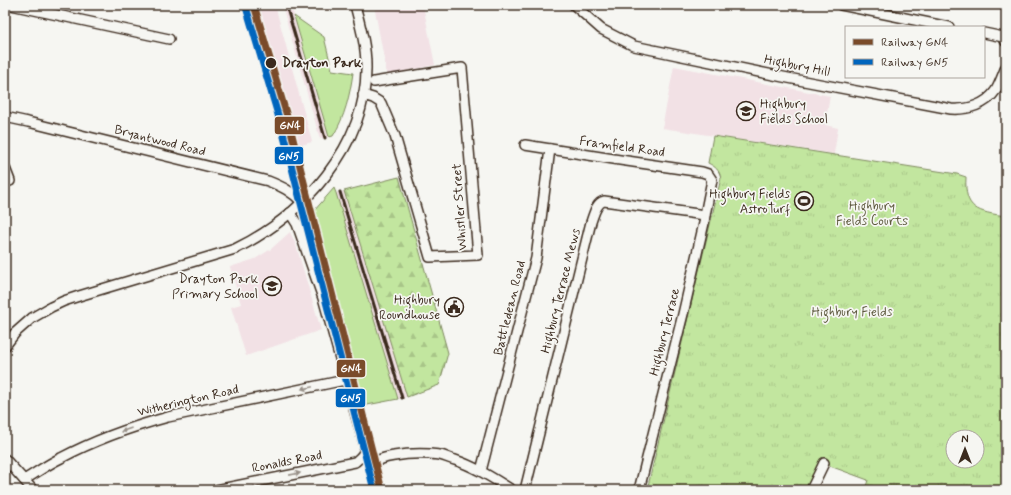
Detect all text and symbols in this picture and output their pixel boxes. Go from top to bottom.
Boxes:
legend [845,26,985,78]
text: Railway GN4 [881,35,948,51]
street label: Highbury Hill [762,51,832,83]
place label: Drayton Park [282,55,362,72]
text: Railway GN5 [881,55,948,71]
marker: Drayton Park [264,56,278,70]
place label: Highbury Fields School [760,96,828,128]
school or university icon: Highbury Fields School [735,100,757,122]
line badge: GN4 [274,116,305,135]
text: GN4 [279,119,301,133]
street label: Bryantwood Road [113,121,207,161]
street label: Framfield Road [578,133,666,161]
line badge: GN5 [274,146,304,165]
text: GN5 [278,150,300,164]
street label: Whistler Street [448,163,472,251]
place label: Highbury Fields AstroTurf [709,186,790,218]
sports icon: Highbury Fields AstroTurf [793,190,815,212]
park label: Highbury Fields Courts [836,198,908,230]
street label: Highbury Terrace Mews [537,227,587,356]
street label: Battledean Road [490,259,530,357]
place label: Drayton Park Primary School [172,271,259,303]
school or university icon: Drayton Park Primary School [261,275,283,297]
street label: Highbury Terrace [646,286,686,378]
place label: Highbury Roundhouse [379,292,440,324]
public building icon: Highbury Roundhouse [443,296,465,318]
park label: Highbury Fields [812,304,893,323]
line badge: GN4 [336,359,366,378]
text: GN4 [340,362,362,376]
street label: Witherington Road [136,381,241,422]
one-way arrow [301,386,313,392]
line badge: GN5 [335,388,366,408]
text: GN5 [340,392,362,406]
one-way arrow [120,427,132,433]
north arrow [945,429,985,469]
text: N [961,433,969,447]
street label: Ronalds Road [250,447,324,477]
one-way arrow [289,471,301,477]

